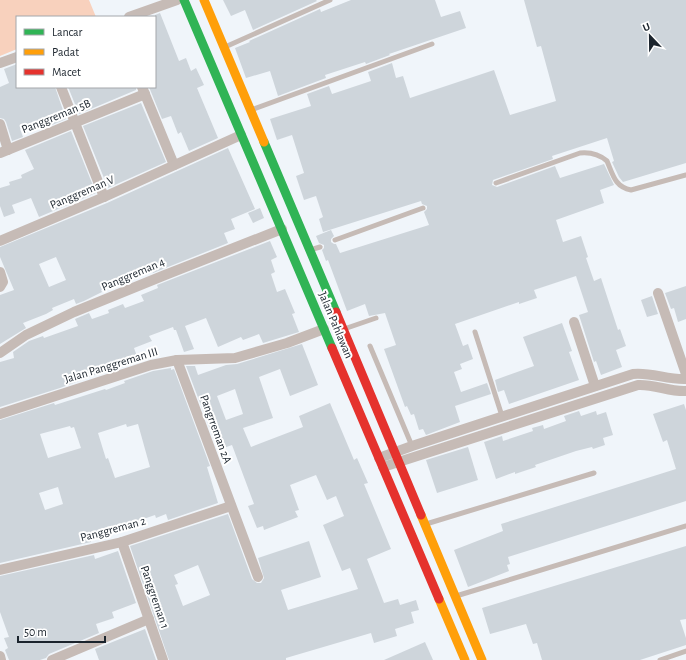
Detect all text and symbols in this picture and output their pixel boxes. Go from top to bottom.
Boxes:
legend [16,16,156,88]
north arrow [630,16,670,56]
text: U [641,21,652,34]
text: Lancar [52,26,83,38]
text: Padat [52,46,79,58]
text: Macet [52,66,81,78]
street label: Panggreman 5B [20,97,92,135]
street label: Panggreman V [48,173,116,211]
street label: Panggreman 4 [100,255,167,293]
street label: Jalan Pahlawan [317,290,355,360]
street label: Jalan Panggreman III [63,345,159,385]
street label: Pangrreman 2A [198,393,234,465]
street label: Panggreman 2 [79,514,148,544]
street label: Panggreman 1 [139,564,171,630]
scale bar [18,618,105,644]
text: 50 m [24,626,47,638]

